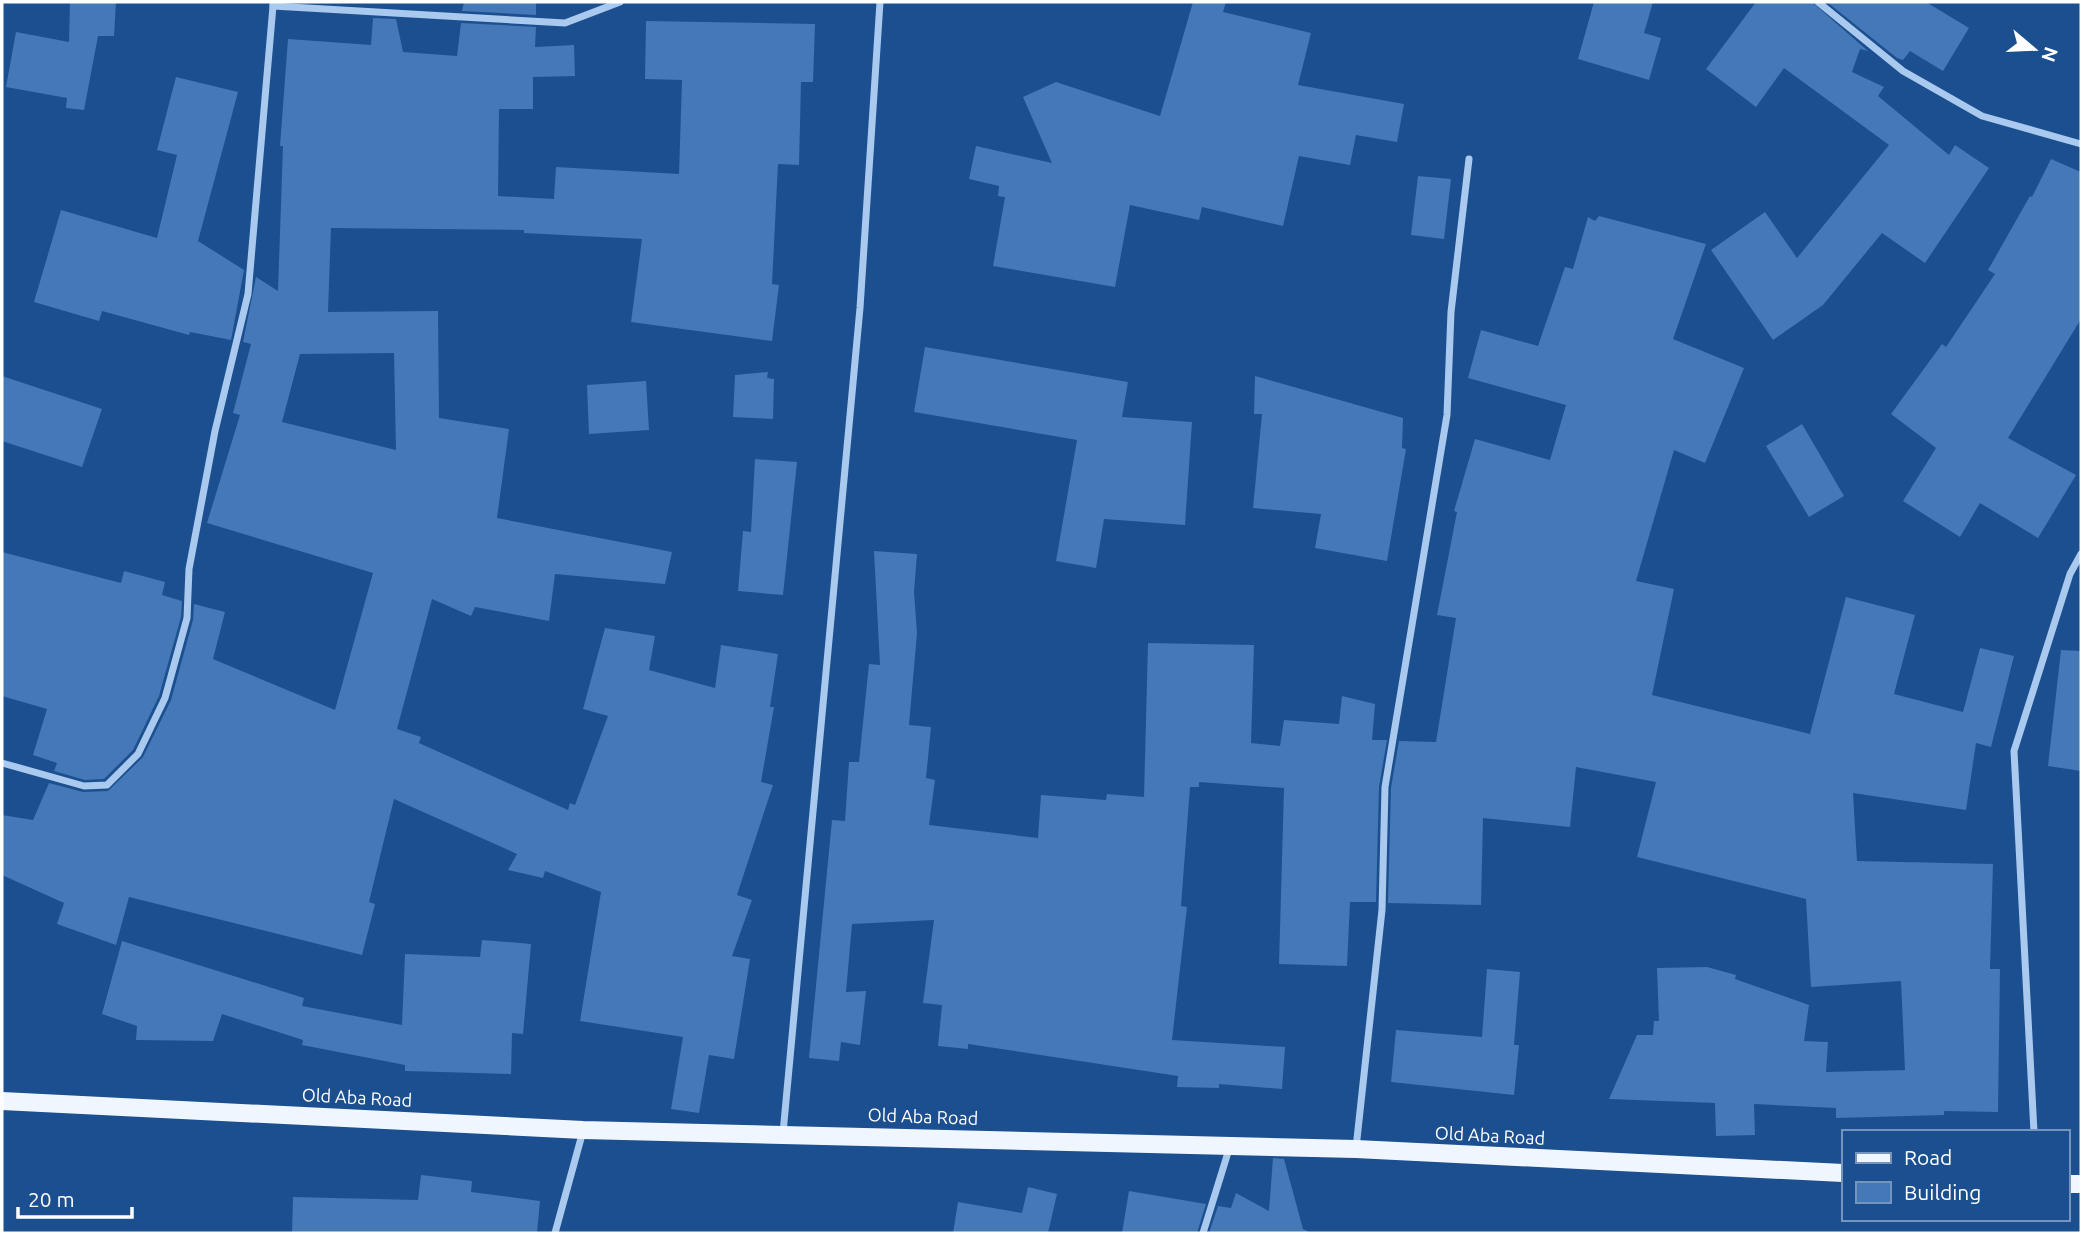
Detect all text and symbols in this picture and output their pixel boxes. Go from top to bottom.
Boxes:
north arrow [1999,14,2069,84]
text: N [2037,44,2063,65]
street label: Old Aba Road [301,1084,413,1110]
street label: Old Aba Road [867,1104,979,1128]
street label: Old Aba Road [1434,1122,1546,1148]
legend [1842,1130,2069,1221]
text: Road [1904,1145,1952,1169]
scale bar [18,1176,131,1220]
text: Building [1904,1180,1981,1204]
text: 20 m [28,1187,75,1211]

